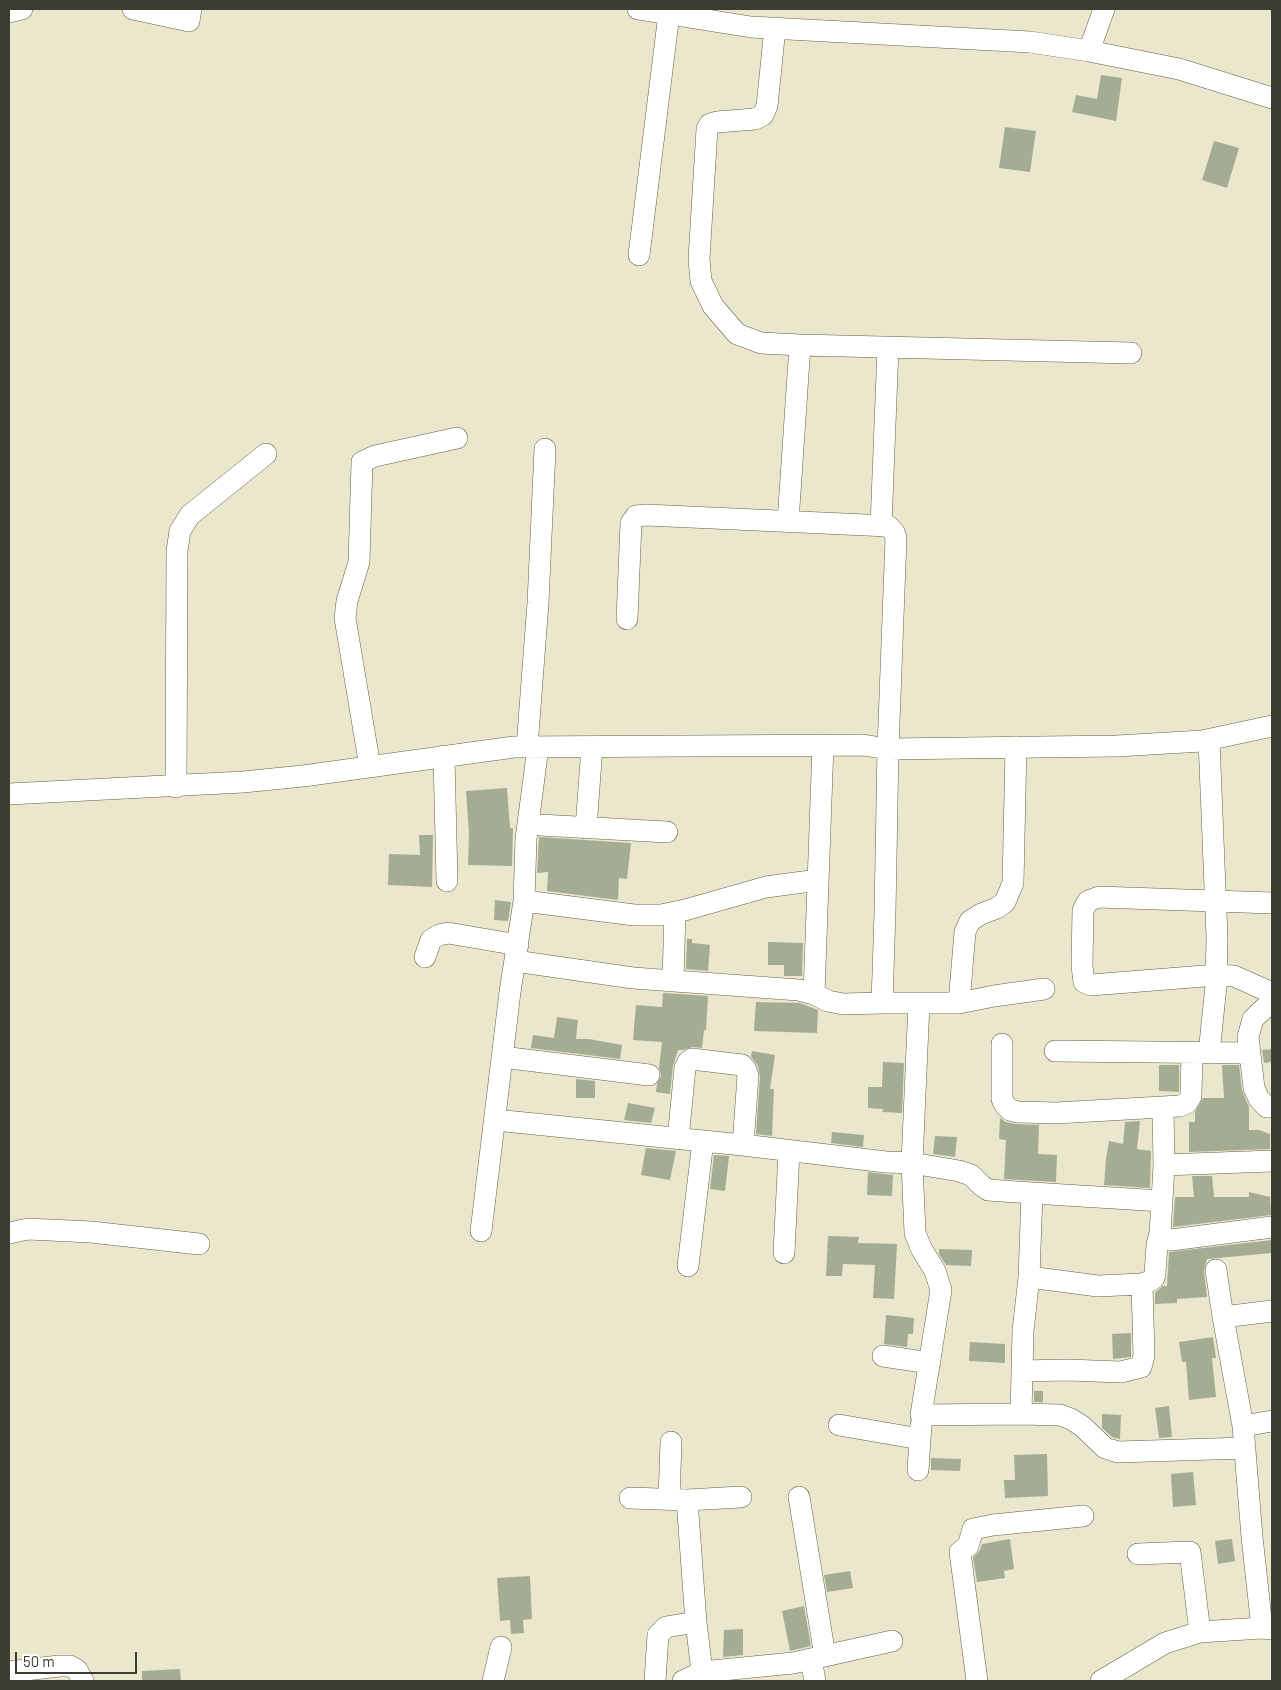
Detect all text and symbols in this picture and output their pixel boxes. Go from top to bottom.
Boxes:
scale bar [18,1642,140,1674]
text: 50 m [23,1652,55,1670]

